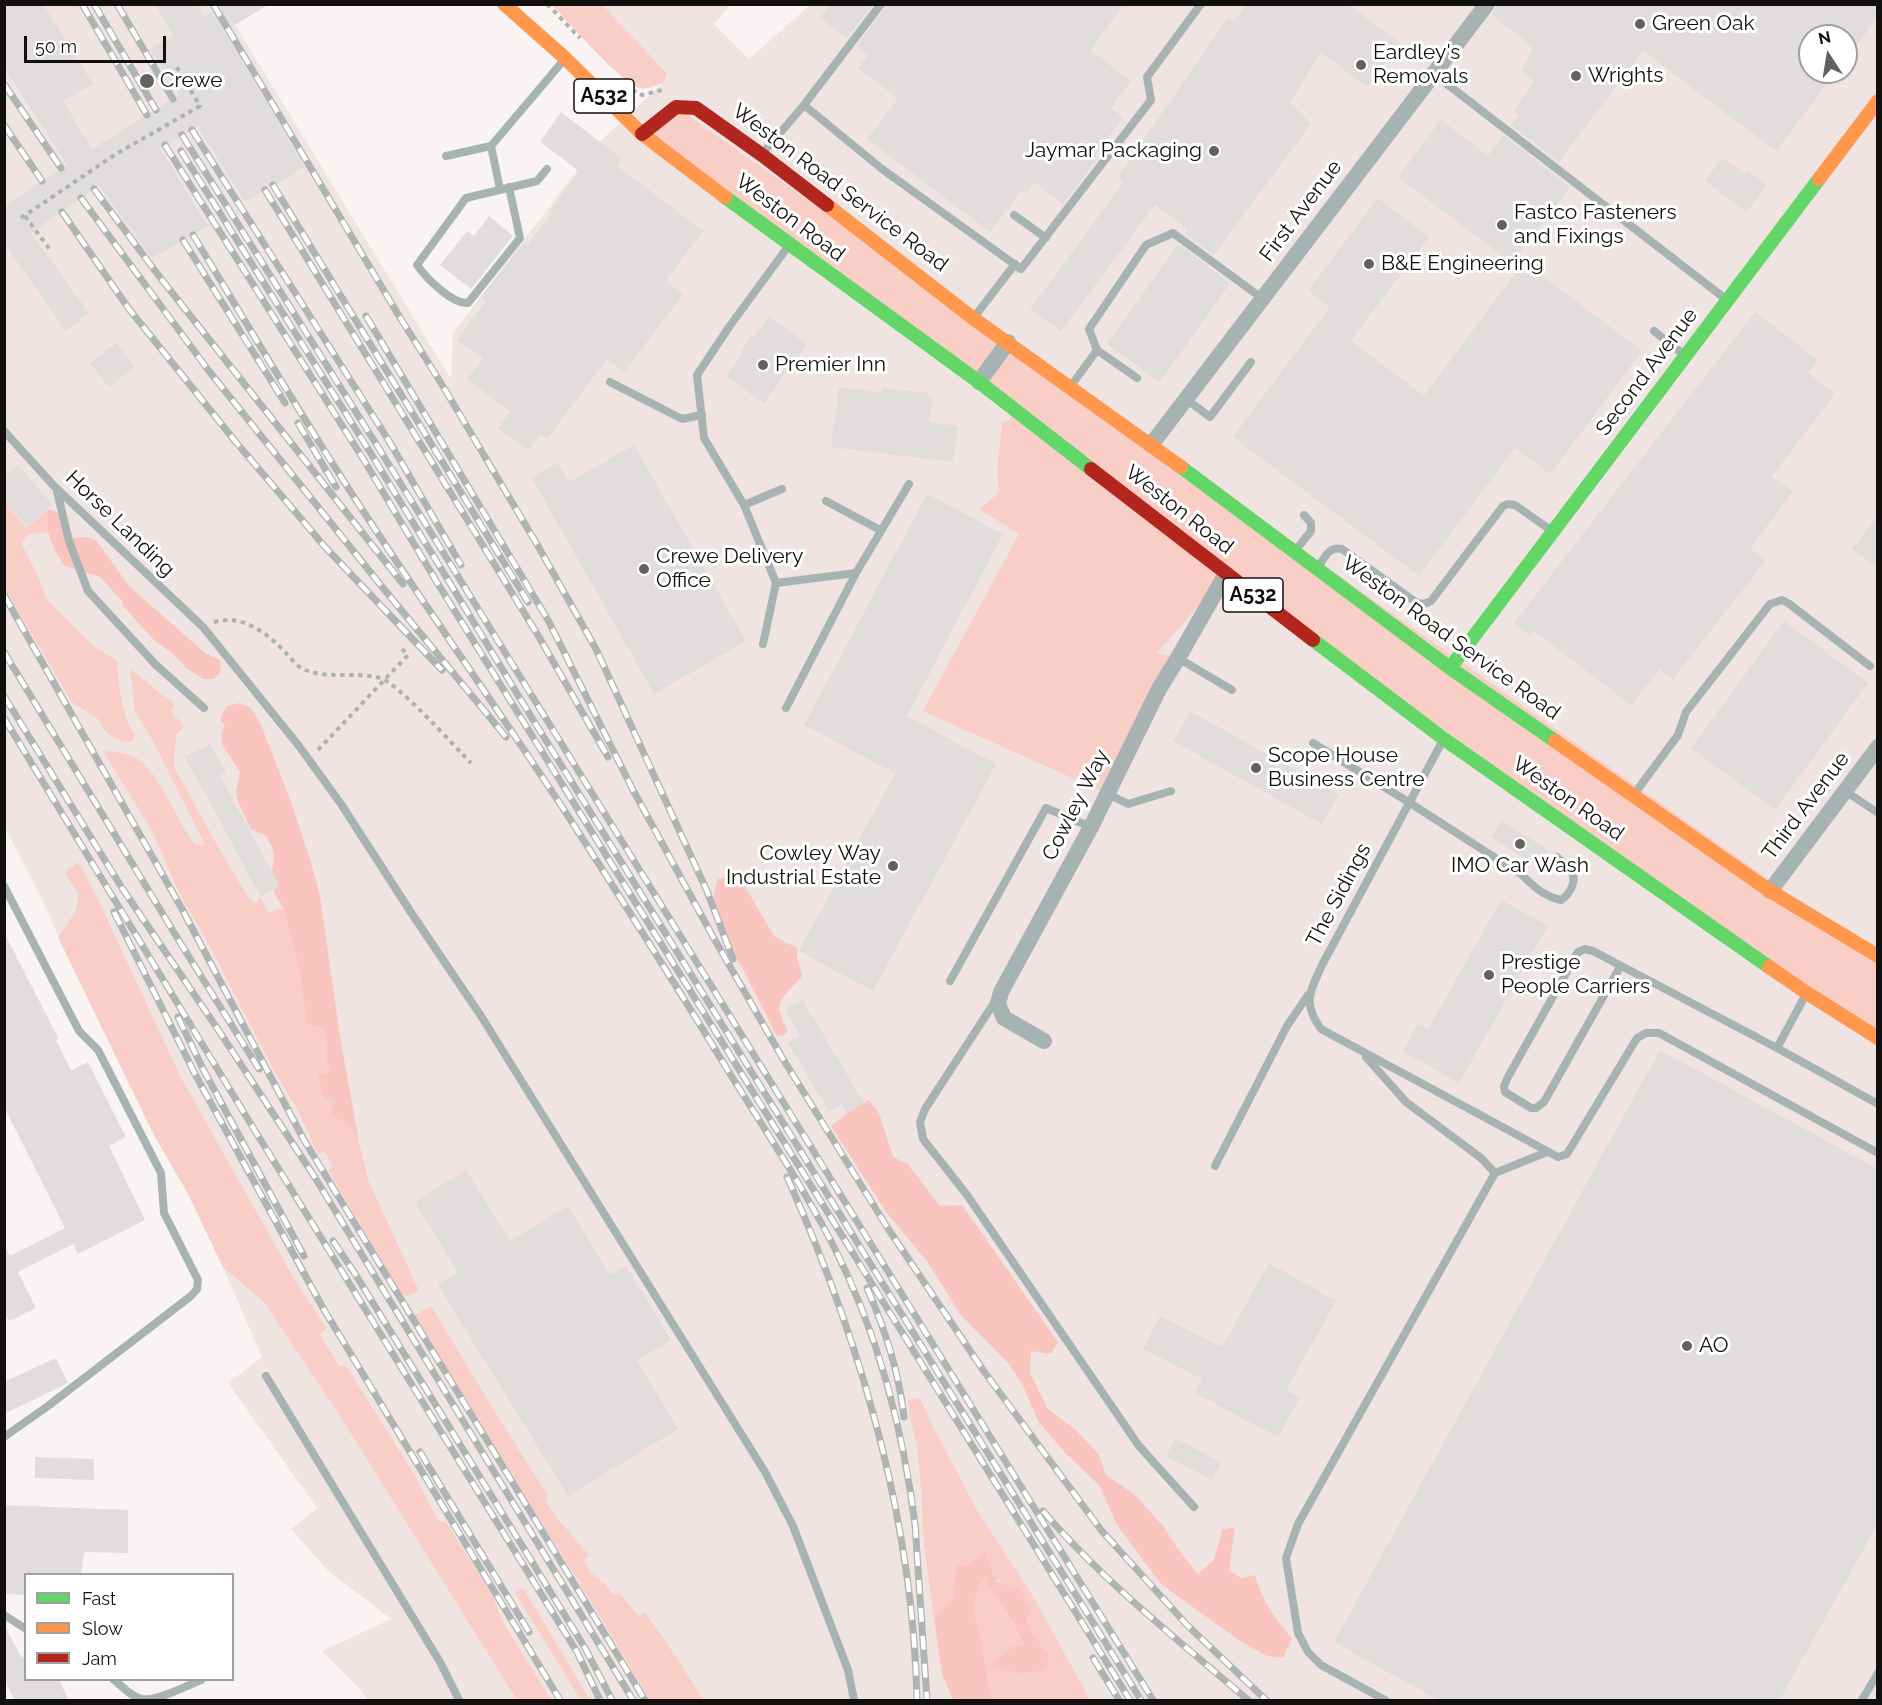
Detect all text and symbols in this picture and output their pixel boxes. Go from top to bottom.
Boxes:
place label: Green Oak [1652,11,1755,37]
marker: Green Oak [1633,17,1647,31]
scale bar [27,24,170,62]
north arrow [1798,24,1858,84]
text: N [1817,27,1833,48]
text: 50 m [35,36,77,57]
place label: Eardley's Removals [1373,40,1468,90]
marker: Eardley's Removals [1354,58,1368,72]
place label: Wrights [1588,63,1663,89]
place label: Crewe [160,68,222,94]
marker: Wrights [1569,69,1583,83]
marker: Crewe [138,72,156,90]
road number: A532 [574,79,634,113]
street label: Weston Road Service Road [727,99,953,277]
place label: Jaymar Packaging [1025,138,1202,164]
marker: Jaymar Packaging [1207,144,1221,158]
street label: First Avenue [1255,155,1347,267]
street label: Weston Road [730,169,850,267]
place label: Fastco Fasteners and Fixings [1514,200,1677,250]
marker: Fastco Fasteners and Fixings [1495,218,1509,232]
place label: B&E Engineering [1381,251,1544,277]
marker: B&E Engineering [1362,257,1376,271]
street label: Second Avenue [1591,303,1703,441]
place label: Premier Inn [775,352,886,378]
marker: Premier Inn [756,358,770,372]
street label: Weston Road [1120,460,1238,560]
street label: Horse Landing [60,466,180,582]
place label: Crewe Delivery Office [656,544,803,594]
street label: Weston Road Service Road [1337,550,1565,726]
marker: Crewe Delivery Office [637,562,651,576]
road number: A532 [1223,578,1283,612]
place label: Scope House Business Centre [1268,743,1425,793]
street label: Cowley Way [1037,745,1115,865]
street label: Third Avenue [1757,747,1855,865]
street label: Weston Road [1507,751,1629,847]
marker: Scope House Business Centre [1249,761,1263,775]
marker: IMO Car Wash [1513,837,1527,851]
street label: The Sidings [1301,839,1377,951]
place label: Cowley Way Industrial Estate [726,841,881,891]
place label: IMO Car Wash [1451,853,1589,879]
marker: Cowley Way Industrial Estate [886,859,900,873]
place label: Prestige People Carriers [1501,950,1650,1000]
marker: Prestige People Carriers [1482,968,1496,982]
place label: AO [1699,1333,1728,1359]
marker: AO [1680,1339,1694,1353]
legend [24,1573,234,1681]
text: Fast [82,1588,116,1609]
text: Slow [82,1618,123,1639]
text: Jam [82,1648,117,1669]

